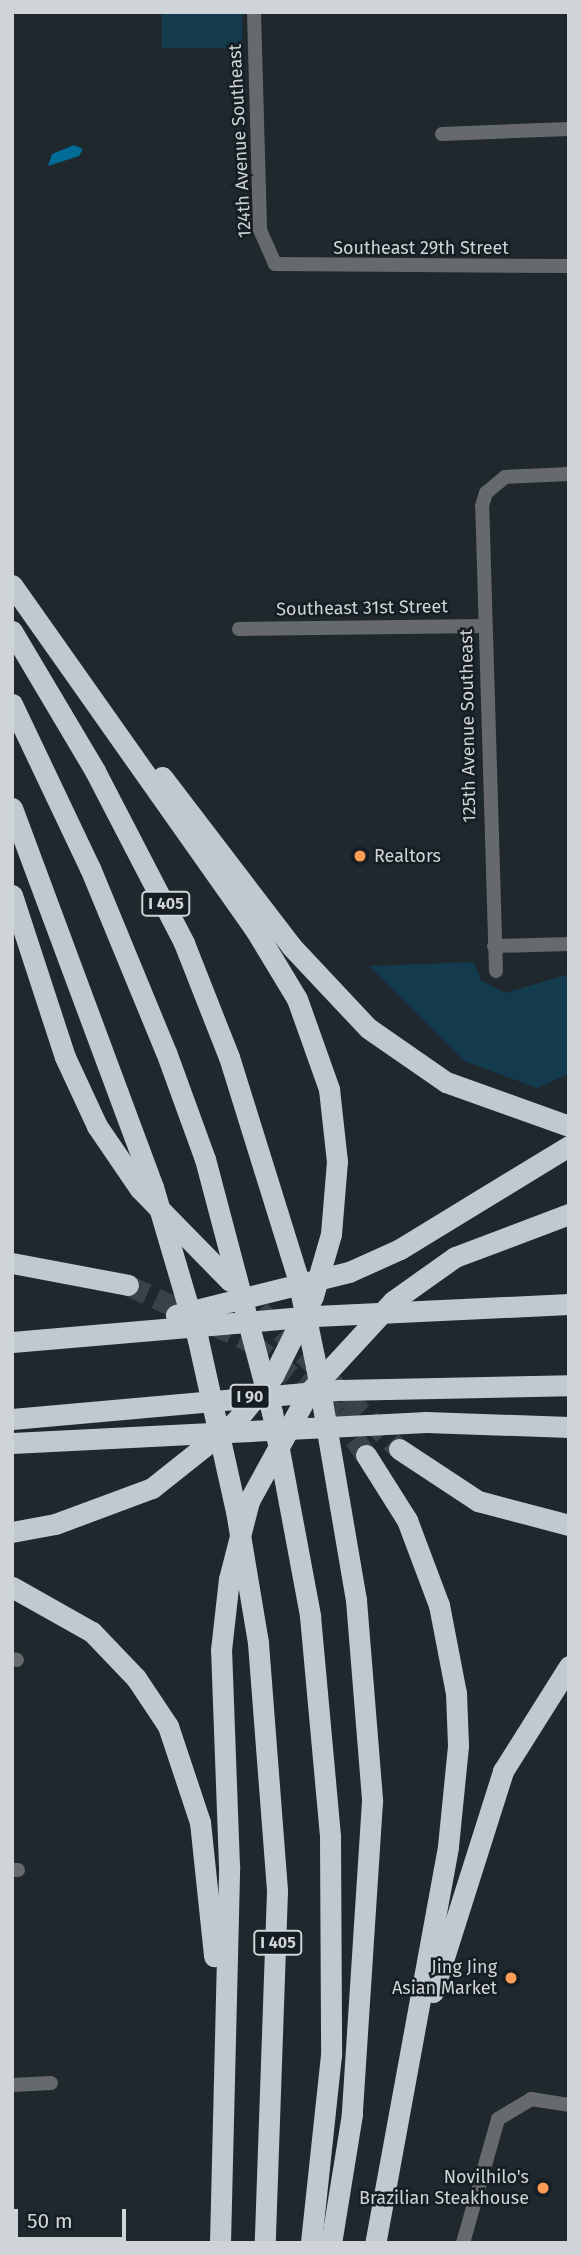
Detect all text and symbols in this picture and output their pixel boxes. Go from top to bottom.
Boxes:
street label: 124th Avenue Southeast [224,44,256,238]
street label: Southeast 29th Street [333,237,509,259]
street label: Southeast 31st Street [276,596,448,620]
street label: 125th Avenue Southeast [456,629,480,823]
place label: Realtors [374,845,441,867]
marker: Realtors [352,848,368,864]
road number: I 405 [140,891,192,916]
road number: I 90 [229,1385,271,1410]
road number: I 405 [252,1930,304,1955]
place label: Jing Jing Asian Market [392,1957,497,2000]
marker: Jing Jing Asian Market [503,1970,519,1986]
place label: Novilhilo's Brazilian Steakhouse [359,2167,529,2210]
marker: Novilhilo's Brazilian Steakhouse [535,2180,551,2196]
scale bar [18,2196,130,2240]
text: 50 m [27,2208,73,2234]

